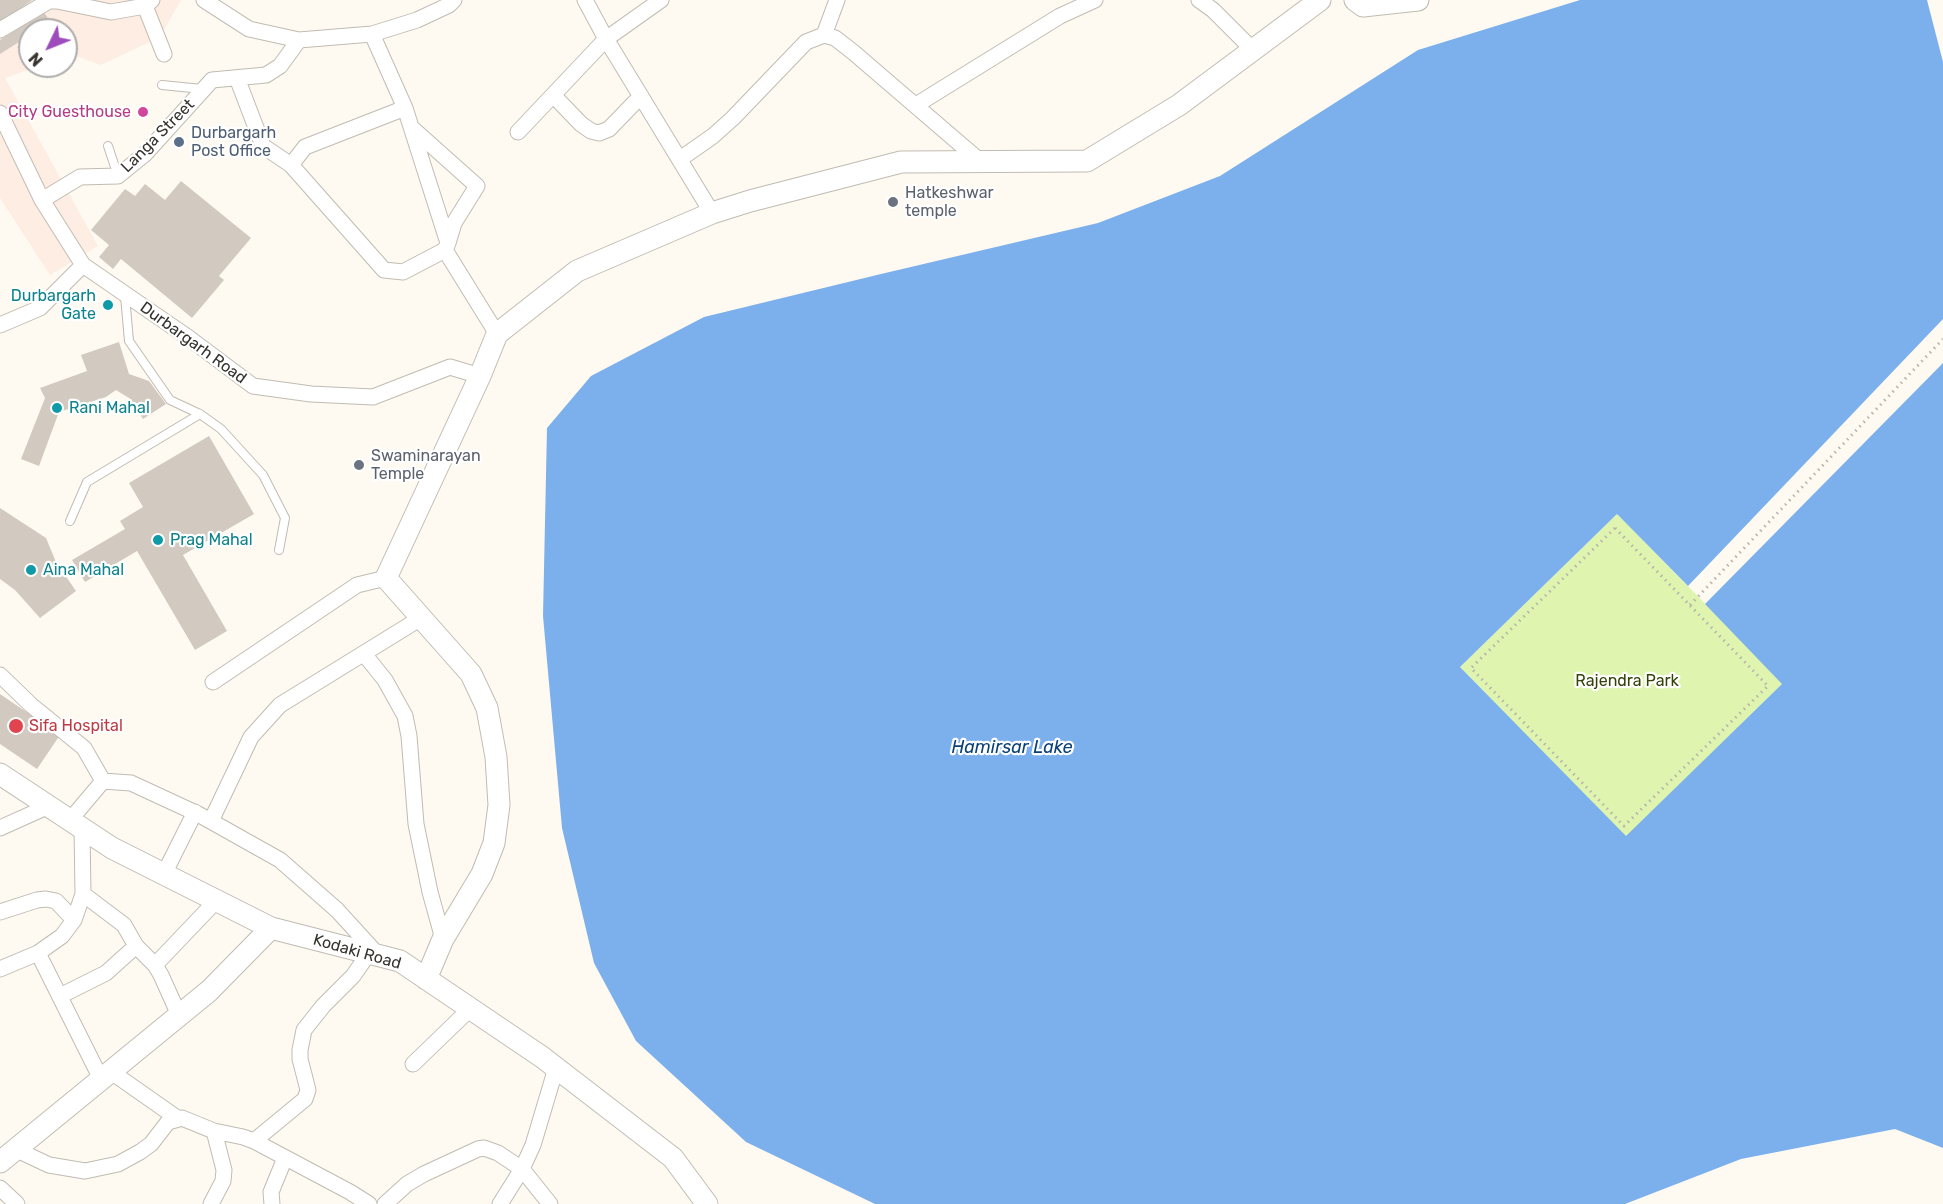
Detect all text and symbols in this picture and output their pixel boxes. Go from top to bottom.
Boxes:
north arrow [18,18,78,78]
text: N [25,49,47,70]
street label: Langa Street [117,95,199,177]
place label: City Guesthouse [8,102,131,122]
marker: City Guesthouse [136,105,150,119]
place label: Durbargarh Post Office [191,123,276,161]
marker: Durbargarh Post Office [172,135,186,149]
place label: Hatkeshwar temple [905,183,994,221]
marker: Hatkeshwar temple [886,195,900,209]
place label: Durbargarh Gate [11,286,96,324]
marker: Durbargarh Gate [101,298,115,312]
street label: Durbargarh Road [136,298,250,388]
place label: Rani Mahal [69,398,150,418]
marker: Rani Mahal [50,401,64,415]
place label: Swaminarayan Temple [371,446,481,484]
marker: Swaminarayan Temple [352,458,366,472]
place label: Prag Mahal [170,530,253,550]
marker: Prag Mahal [151,533,165,547]
place label: Aina Mahal [43,560,124,580]
marker: Aina Mahal [24,563,38,577]
park label: Rajendra Park [1575,671,1679,691]
place label: Sifa Hospital [29,716,123,736]
marker: Sifa Hospital [7,717,25,735]
water label: Hamirsar Lake [951,737,1073,759]
street label: Kodaki Road [311,930,403,974]

